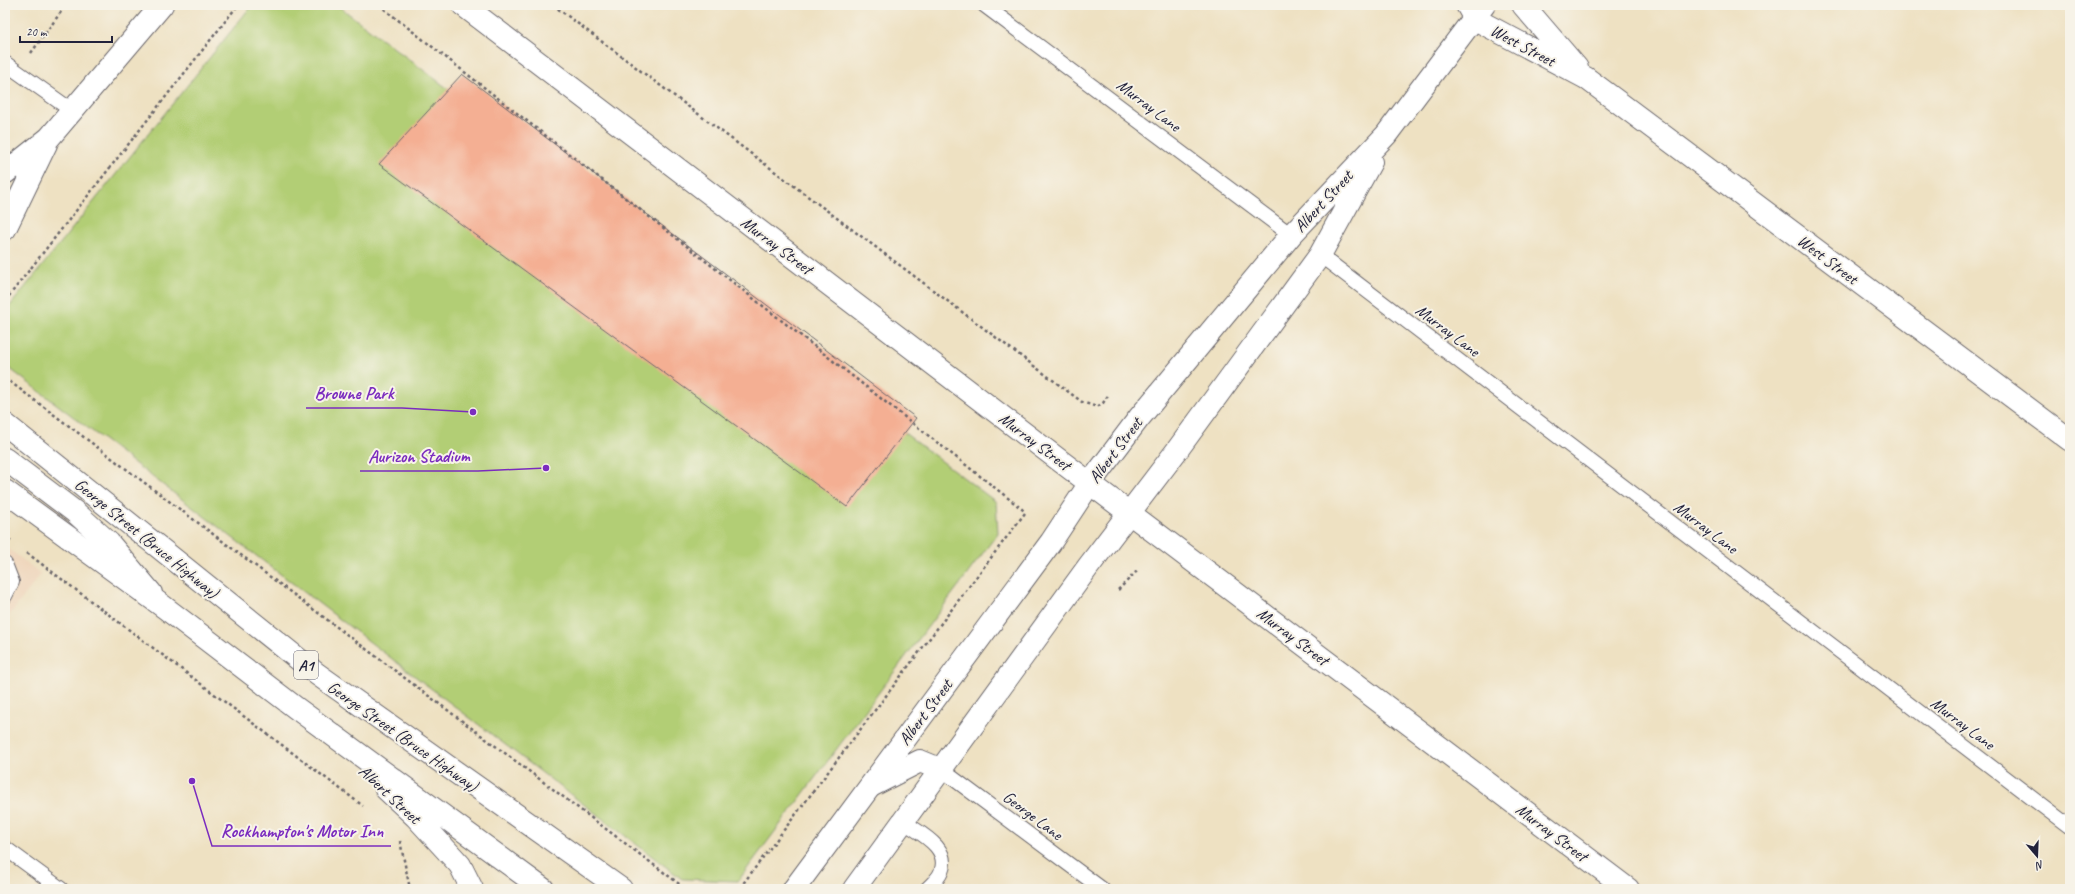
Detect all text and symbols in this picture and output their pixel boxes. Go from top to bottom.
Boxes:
scale bar [20,18,112,44]
street label: West Street [1487,20,1561,72]
text: 20 m [26,24,48,40]
street label: Murray Lane [1113,75,1186,137]
street label: Albert Street [1289,164,1359,237]
street label: Murray Street [737,212,819,281]
street label: West Street [1793,230,1864,290]
street label: Murray Lane [1412,300,1485,362]
callout: Browne Park [306,378,402,408]
text: Browne Park [315,382,396,404]
street label: Murray Street [995,408,1077,477]
street label: Albert Street [1084,411,1148,487]
callout: Aurizon Stadium [360,441,478,471]
text: Aurizon Stadium [368,445,470,467]
street label: George Street (Bruce Highway) [70,474,224,604]
street label: Murray Lane [1670,497,1743,559]
street label: Murray Street [1253,603,1335,672]
road number: A1 [294,651,318,679]
street label: Albert Street [894,673,958,749]
street label: George Street (Bruce Highway) [323,676,483,797]
street label: Murray Lane [1927,693,2000,755]
street label: Albert Street [354,760,427,830]
street label: George Lane [999,786,1068,846]
street label: Murray Street [1512,799,1594,868]
callout: Rockhampton's Motor Inn [212,816,391,846]
text: Rockhampton's Motor Inn [221,820,384,842]
north arrow [2017,836,2057,876]
text: N [2033,858,2046,874]

